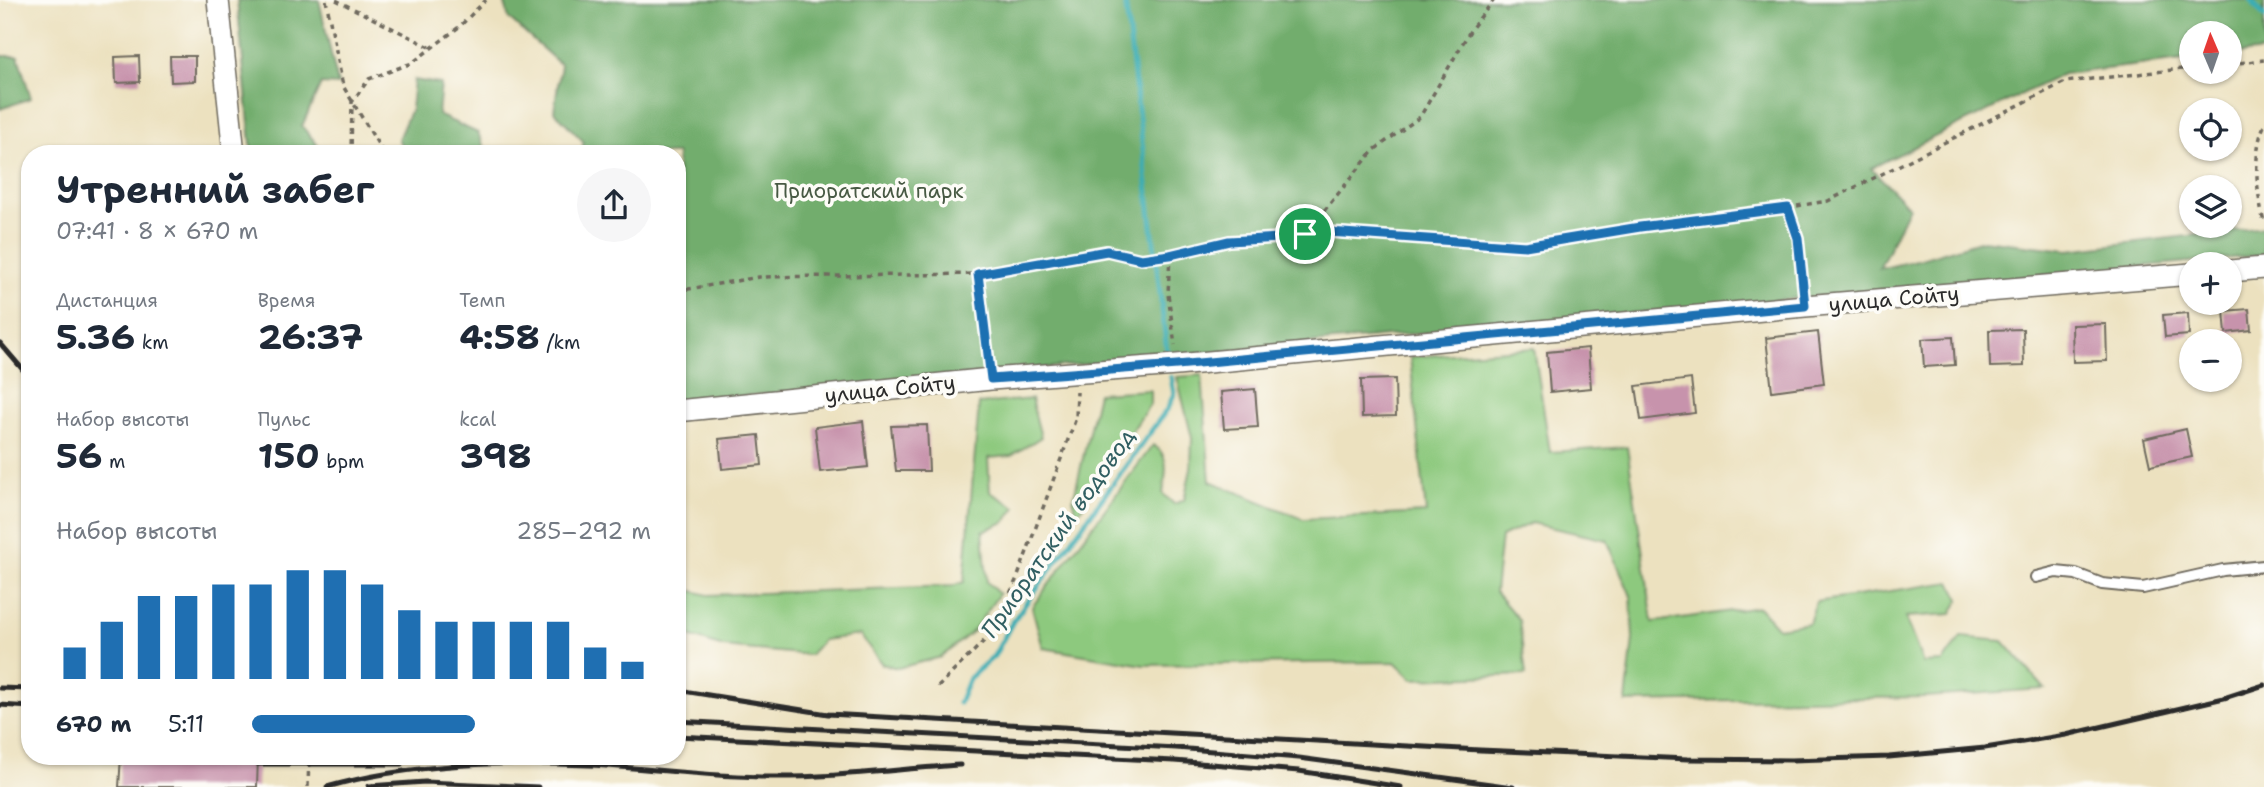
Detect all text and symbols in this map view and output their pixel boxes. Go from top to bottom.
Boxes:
north arrow [2179,21,2242,84]
map controls [2179,21,2242,392]
button: locate [2179,98,2242,161]
text: Утренний забег [56,164,374,215]
button: share [577,168,651,242]
button: layers [2179,175,2242,238]
park label: Приоратский парк [774,177,964,205]
pin [1275,204,1335,264]
icon: arrive [1286,215,1324,253]
text: 07:41 · 8 × 670 m [56,216,258,246]
button: + [2179,252,2242,315]
street label: улица Сойту [1827,279,1961,319]
text: Дистанция [56,288,158,313]
text: Время [258,288,316,313]
text: Темп [459,288,505,313]
text: 5.36 [56,313,135,360]
text: 26:37 [258,313,363,360]
text: 4:58 [459,313,540,360]
button: − [2179,329,2242,392]
text: km [135,330,169,355]
text: /km [540,330,580,355]
street label: улица Сойту [823,368,957,410]
text: Набор высоты [56,407,189,432]
text: Пульс [258,407,311,432]
text: kcal [459,407,496,432]
water label: Приоратский водовод [974,422,1142,644]
text: 56 [56,432,102,479]
text: 150 [258,432,320,479]
text: 398 [459,432,532,479]
text: m [102,449,125,474]
text: bpm [320,449,364,474]
text: Набор высоты [56,516,217,546]
text: 285–292 m [516,516,651,546]
text: 670 m [56,709,132,739]
text: 5:11 [168,709,204,739]

